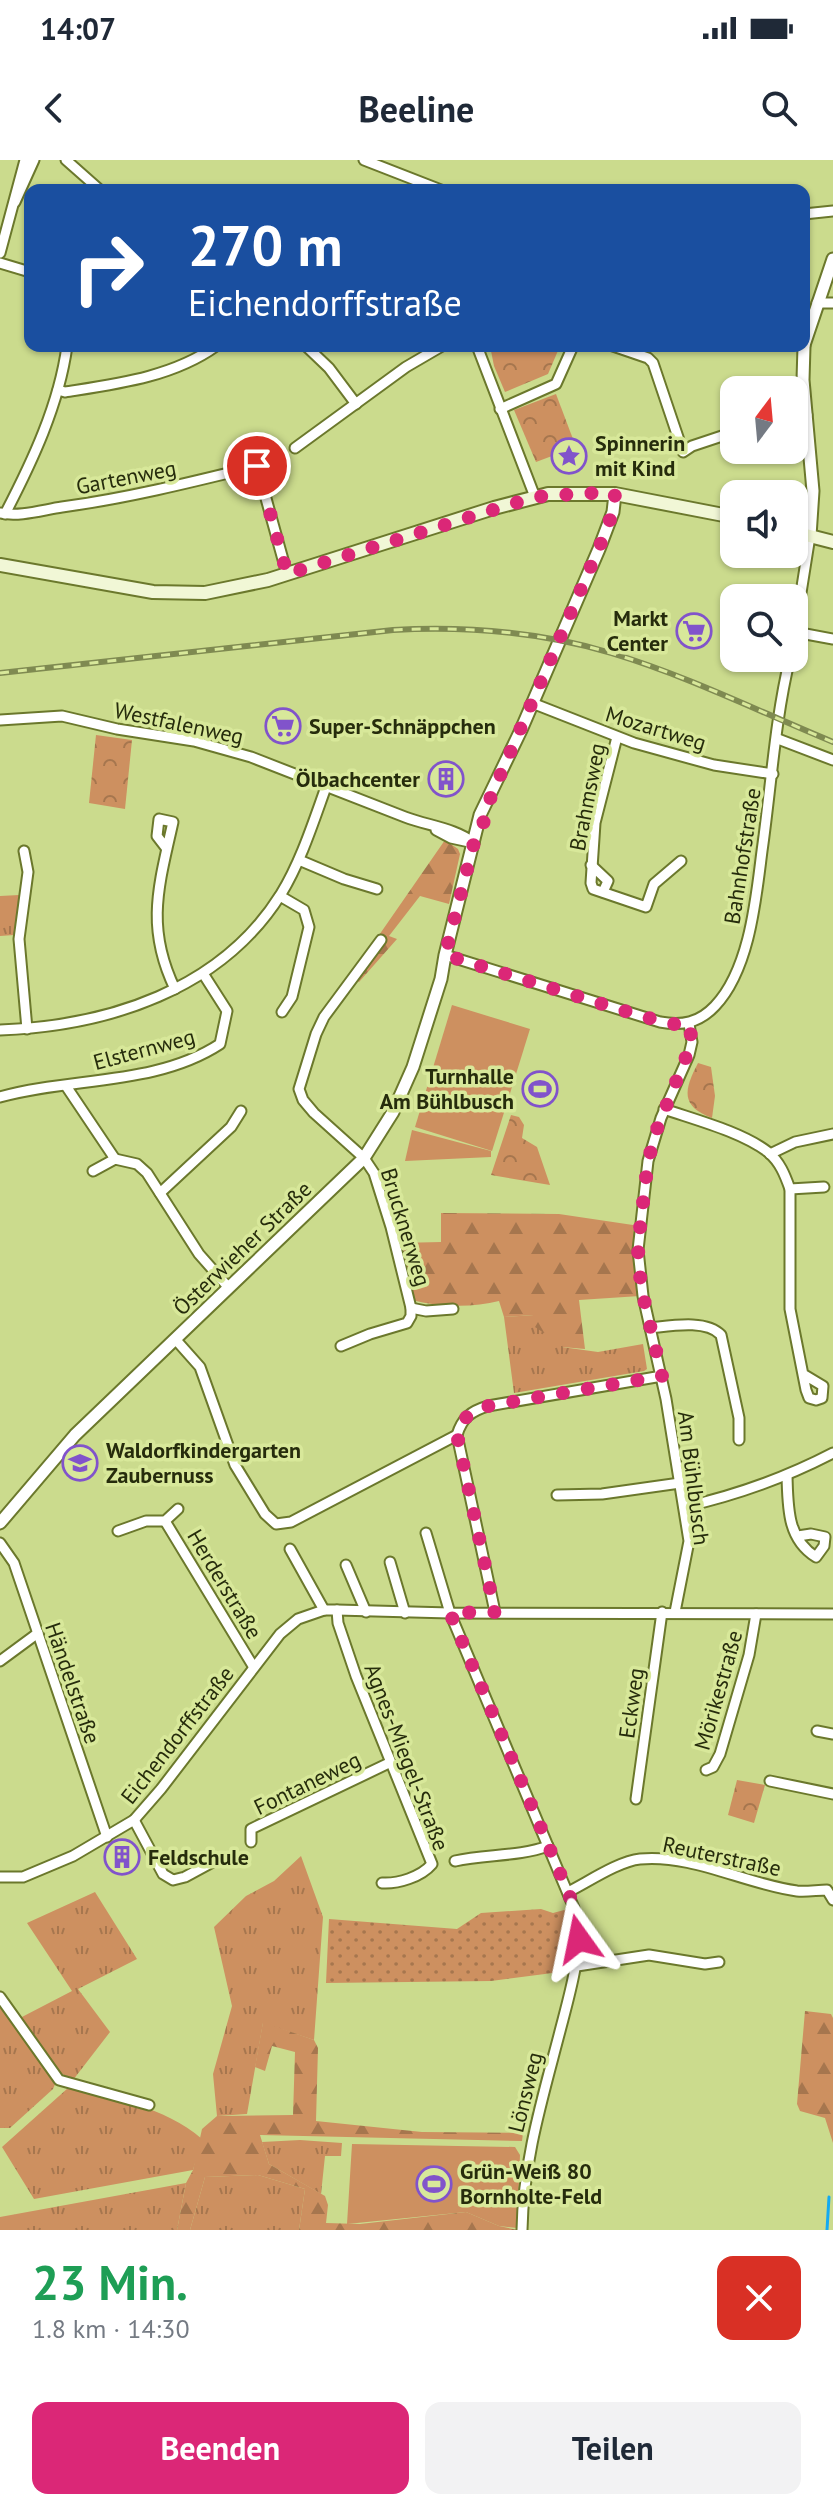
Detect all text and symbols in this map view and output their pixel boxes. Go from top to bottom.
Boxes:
text: 14:07 [40,9,116,48]
text: Beeline [359,85,474,132]
icon: back [32,86,76,130]
icon: search [757,86,801,130]
text: 270 m [188,209,343,281]
icon: right [56,216,160,320]
text: Eichendorffstraße [188,279,462,326]
north arrow [720,376,808,464]
map controls [720,376,808,672]
place label: Spinnerin mit Kind [595,429,685,482]
pin [223,432,291,500]
place icon: Spinnerin mit Kind [550,437,588,475]
icon: arrive [235,444,279,488]
street label: Gartenweg [73,454,179,500]
button: sound [720,480,808,568]
button: search [720,584,808,672]
place label: Markt Center [607,604,668,657]
supermarket icon: Markt Center [675,612,713,650]
street label: Westfalenweg [112,696,246,750]
street label: Mozartweg [602,699,710,757]
supermarket icon: Super-Schnäppchen [264,707,302,745]
place label: Super-Schnäppchen [309,712,496,740]
street label: Brahmsweg [563,741,611,853]
building icon: Ölbachcenter [427,760,465,798]
place label: Ölbachcenter [296,765,420,793]
street label: Bahnhofstraße [717,786,767,926]
street label: Elsternweg [90,1022,198,1076]
place label: Turnhalle Am Bühlbusch [380,1062,514,1115]
sports icon: Turnhalle Am Bühlbusch [521,1070,559,1108]
street label: Brucknerweg [375,1165,437,1289]
street label: Österwieher Straße [167,1175,317,1321]
street label: Am Bühlbusch [672,1409,716,1547]
place label: Waldorfkindergarten Zaubernuss [106,1436,301,1489]
school or university icon: Waldorfkindergarten Zaubernuss [61,1444,99,1482]
street label: Herderstraße [181,1524,269,1644]
street label: Händelstraße [39,1619,107,1747]
street label: Mörikestraße [688,1627,748,1753]
street label: Eichendorffstraße [114,1660,240,1810]
street label: Agnes-Miegel-Straße [358,1660,456,1854]
street label: Eckweg [612,1666,650,1740]
street label: Fontaneweg [249,1745,365,1821]
street label: Reuterstraße [660,1830,784,1882]
building icon: Feldschule [103,1838,141,1876]
place label: Feldschule [148,1843,249,1871]
position arrow [537,1897,621,1981]
street label: Lönsweg [502,2049,548,2135]
place label: Grün-Weiß 80 Bornholte-Feld [460,2157,602,2210]
sports icon: Grün-Weiß 80 Bornholte-Feld [415,2165,453,2203]
text: 23 Min. [32,2251,188,2313]
button: close [717,2256,801,2340]
text: 1.8 km · 14:30 [32,2312,190,2345]
button: Beenden [32,2402,409,2494]
button: Teilen [425,2402,801,2494]

